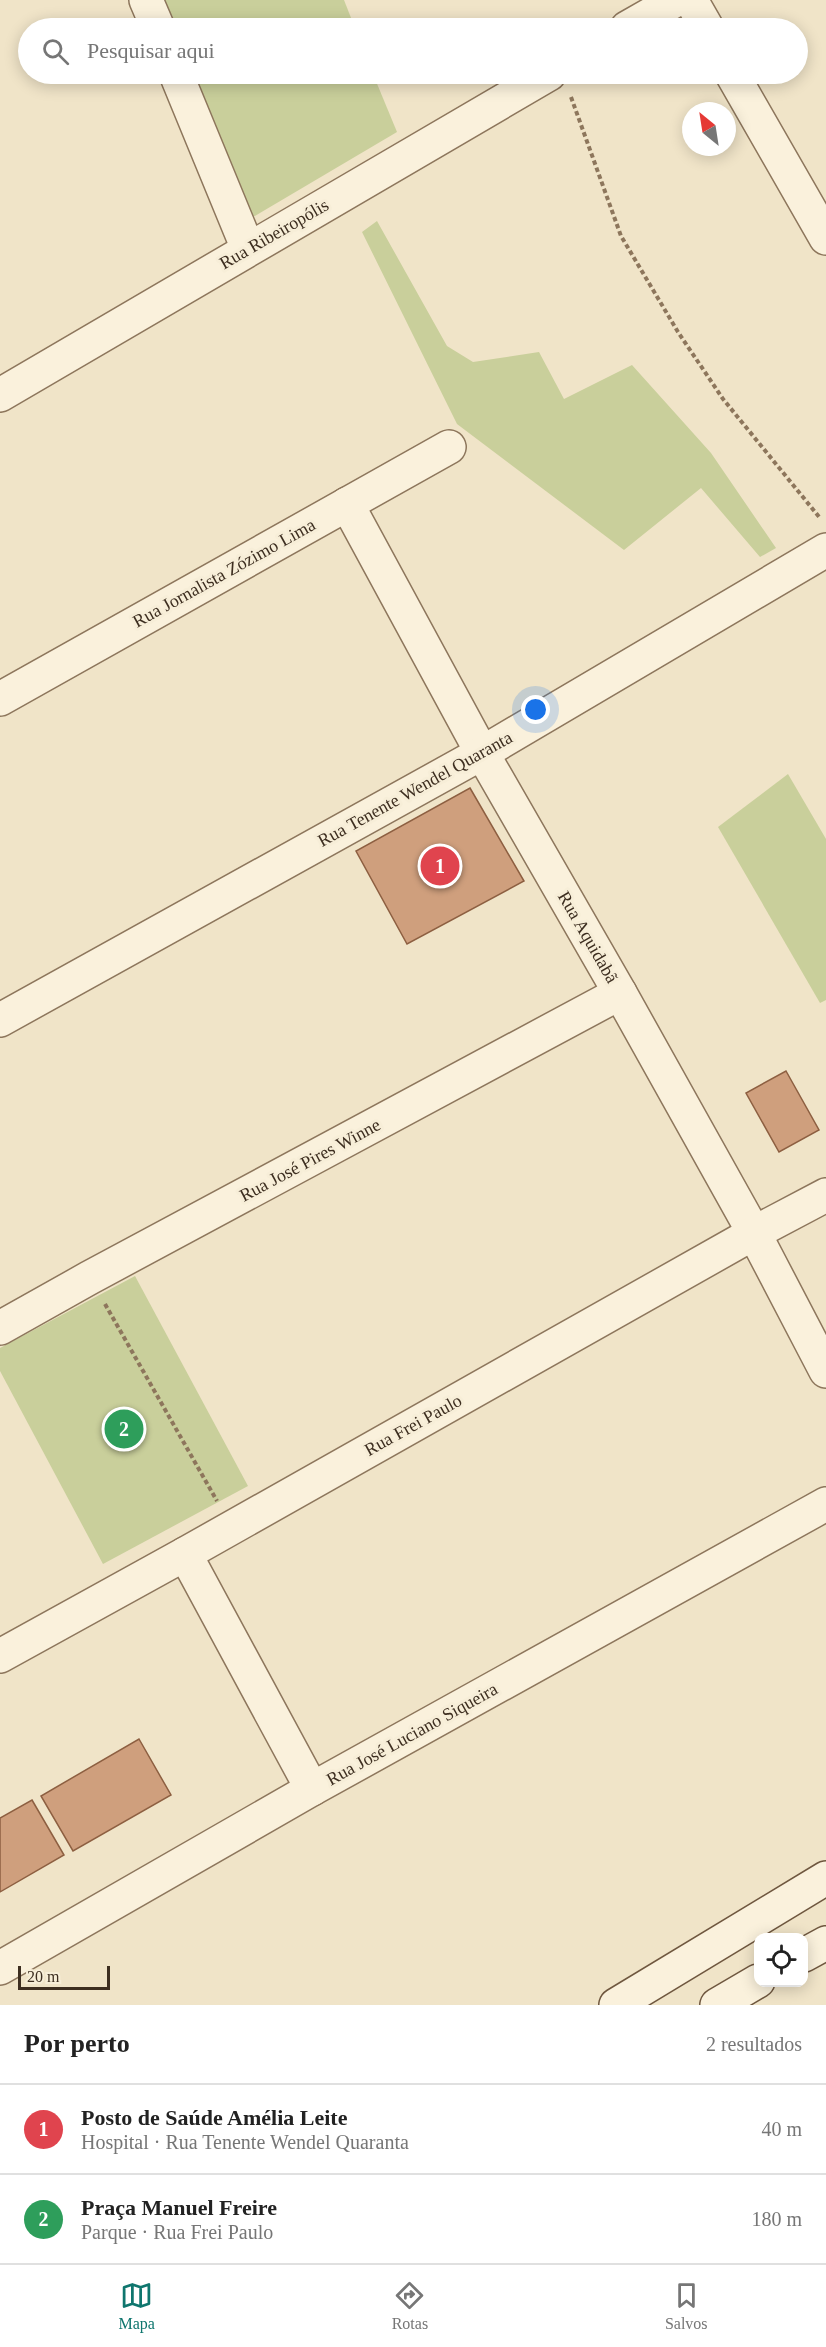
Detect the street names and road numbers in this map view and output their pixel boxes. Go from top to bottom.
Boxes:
street label: Rua Ribeiropólis [216,195,332,273]
street label: Rua Jornalista Zózimo Lima [129,514,319,632]
street label: Rua Tenente Wendel Quaranta [314,727,516,851]
street label: Rua Aquidabã [554,888,622,986]
street label: Rua José Pires Winne [236,1114,384,1206]
street label: Rua Frei Paulo [361,1390,465,1460]
street label: Rua José Luciano Siqueira [323,1679,501,1789]

